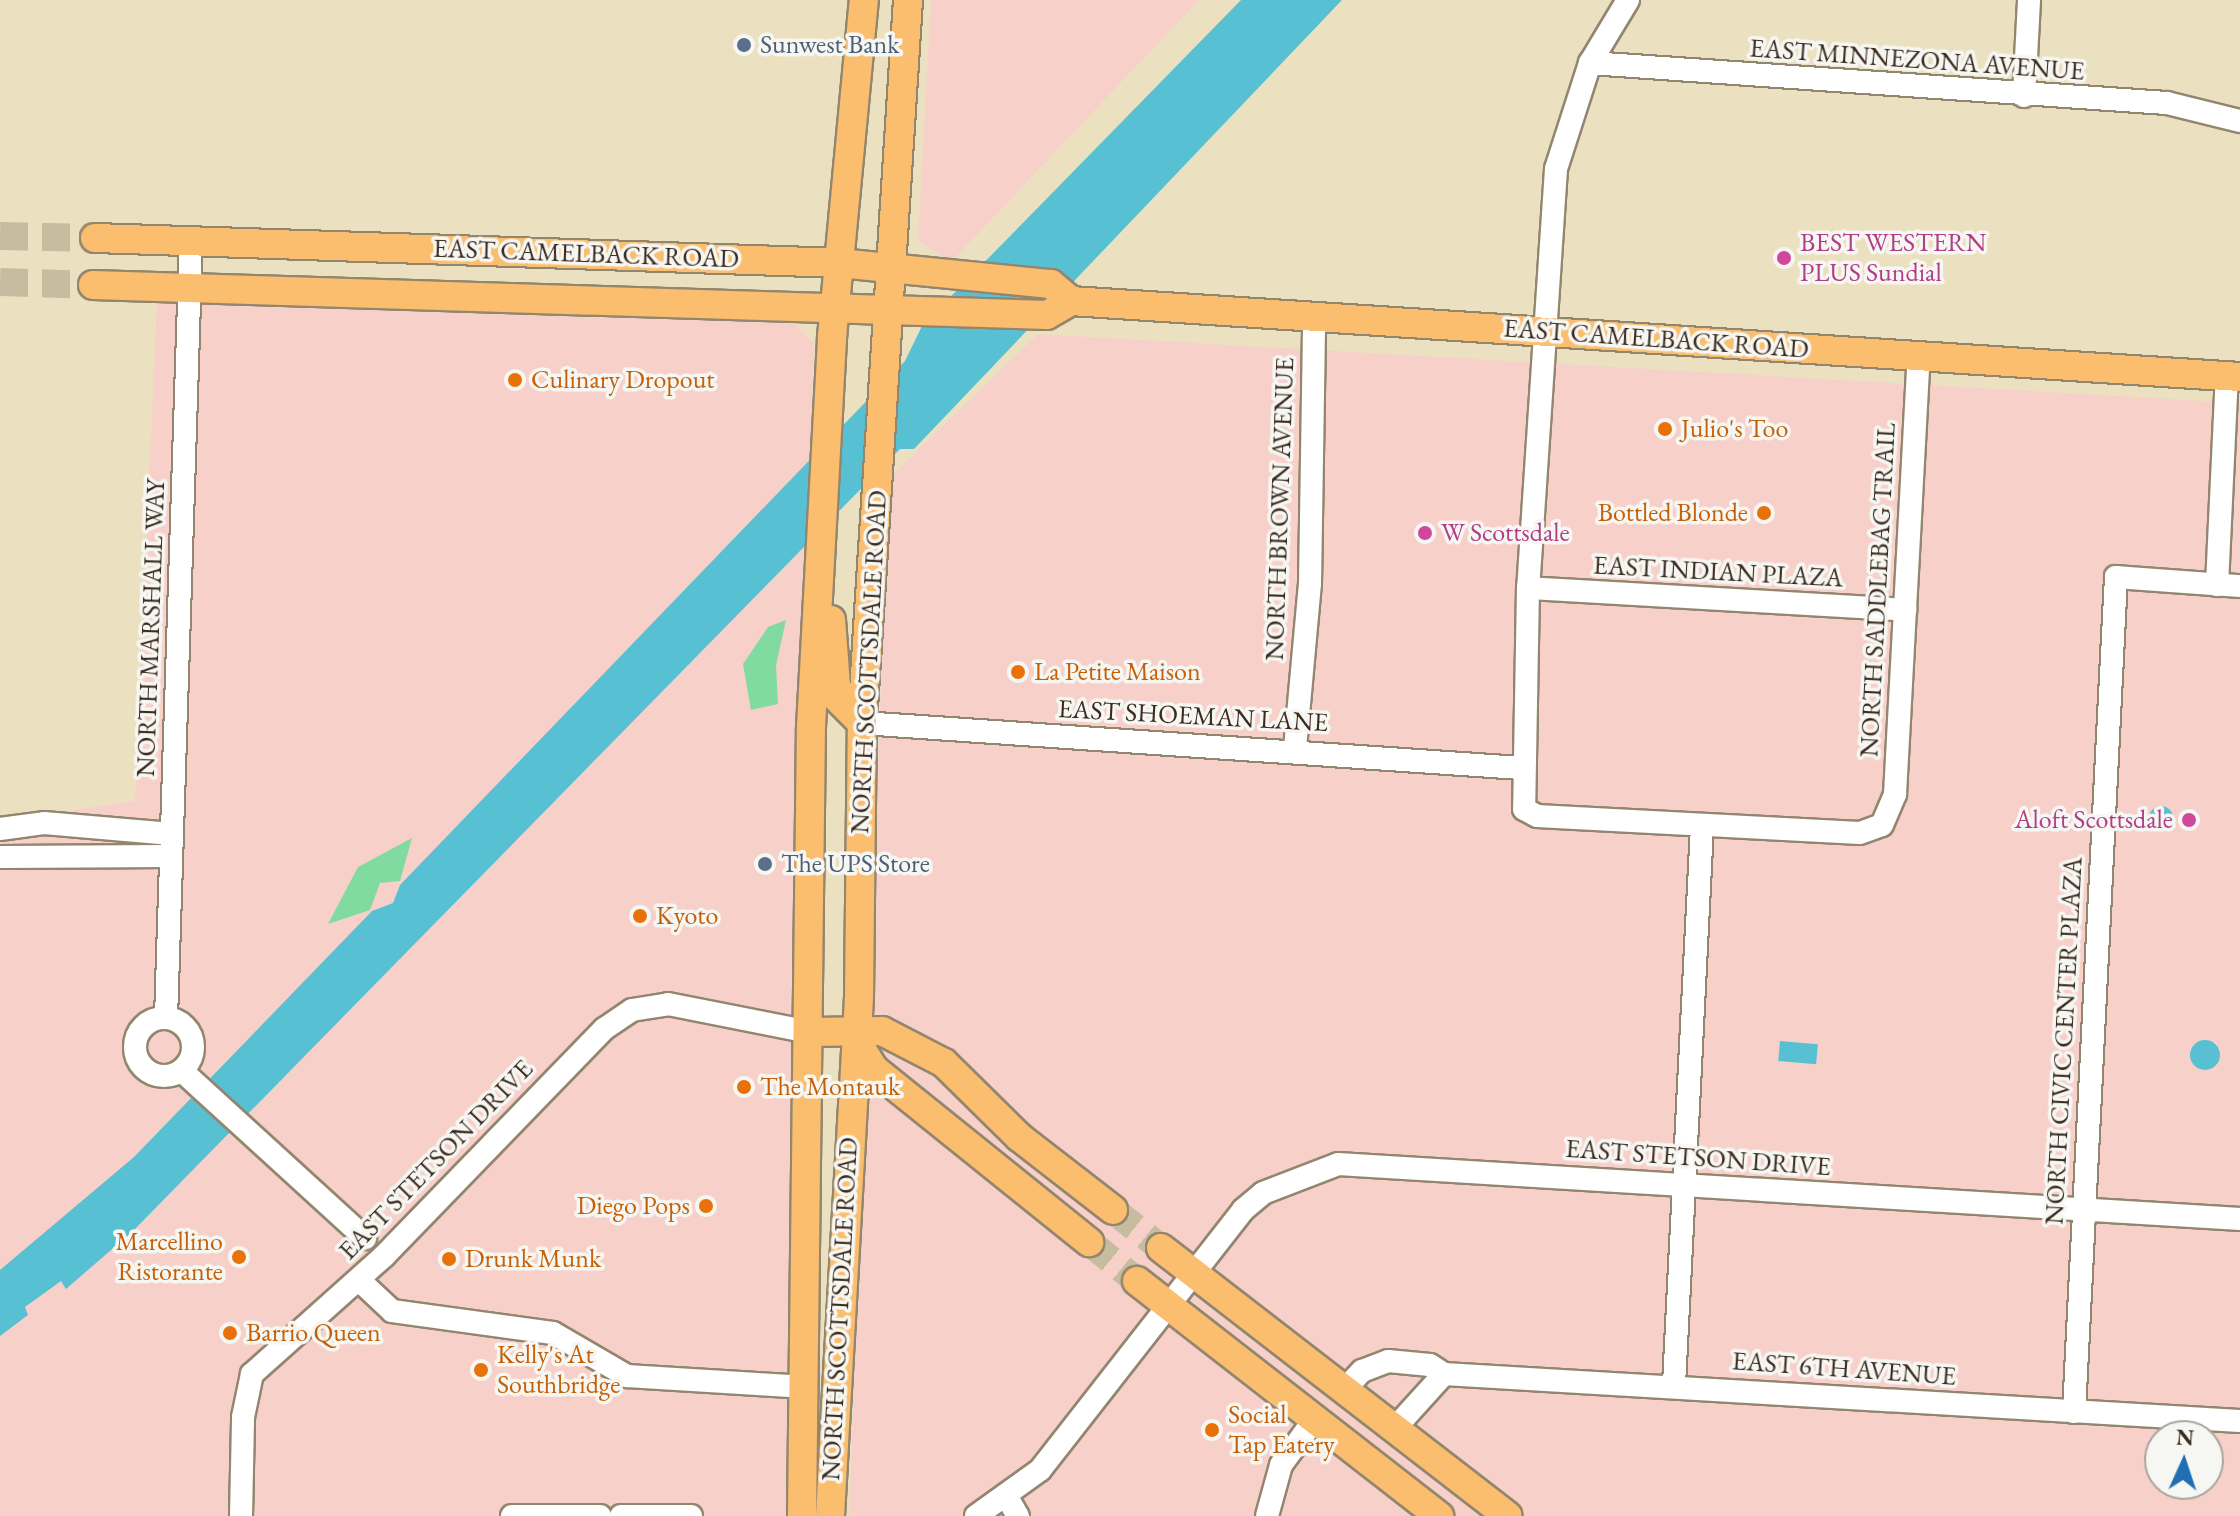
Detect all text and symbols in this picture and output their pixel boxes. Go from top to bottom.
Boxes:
place label: Sunwest Bank [760,29,899,61]
street label: EAST MINNEZONA AVENUE [1748,33,2086,87]
marker: Sunwest Bank [735,36,753,54]
place label: BEST WESTERN PLUS Sundial [1800,227,1986,288]
street label: EAST CAMELBACK ROAD [432,233,740,275]
marker: BEST WESTERN PLUS Sundial [1775,249,1793,267]
street label: EAST CAMELBACK ROAD [1502,313,1810,365]
street label: NORTH BROWN AVENUE [1259,357,1301,661]
place label: Culinary Dropout [531,364,715,396]
marker: Culinary Dropout [506,371,524,389]
place label: Julio's Too [1681,413,1788,445]
marker: Julio's Too [1656,420,1674,438]
street label: NORTH SADDLEBAG TRAIL [1854,422,1902,758]
street label: NORTH MARSHALL WAY [130,478,172,778]
street label: NORTH SCOTTSDALE ROAD [844,489,894,835]
place label: Bottled Blonde [1598,497,1748,529]
marker: Bottled Blonde [1755,504,1773,522]
place label: W Scottsdale [1441,517,1570,549]
marker: W Scottsdale [1416,524,1434,542]
street label: EAST INDIAN PLAZA [1592,550,1844,594]
place label: La Petite Maison [1034,656,1201,688]
marker: La Petite Maison [1009,663,1027,681]
street label: EAST SHOEMAN LANE [1057,693,1329,739]
place label: Aloft Scottsdale [2015,804,2173,836]
marker: Aloft Scottsdale [2180,811,2198,829]
place label: The UPS Store [781,848,930,880]
marker: The UPS Store [756,855,774,873]
street label: NORTH CIVIC CENTER PLAZA [2039,856,2089,1226]
place label: Kyoto [656,900,718,932]
marker: Kyoto [631,907,649,925]
street label: EAST STETSON DRIVE [332,1054,540,1266]
place label: The Montauk [760,1071,900,1103]
marker: The Montauk [735,1078,753,1096]
street label: EAST STETSON DRIVE [1564,1133,1832,1183]
street label: NORTH SCOTTSDALE ROAD [815,1136,865,1482]
place label: Diego Pops [577,1190,690,1222]
marker: Diego Pops [697,1197,715,1215]
place label: Marcellino Ristorante [115,1226,223,1288]
place label: Drunk Munk [465,1243,601,1275]
marker: Marcellino Ristorante [230,1248,248,1266]
marker: Drunk Munk [440,1250,458,1268]
place label: Barrio Queen [246,1317,381,1349]
marker: Barrio Queen [221,1324,239,1342]
place label: Kelly's At Southbridge [497,1339,620,1400]
street label: EAST 6TH AVENUE [1731,1346,1957,1392]
marker: Kelly's At Southbridge [472,1361,490,1379]
place label: Social Tap Eatery [1228,1399,1335,1460]
north arrow [2144,1420,2224,1500]
marker: Social Tap Eatery [1203,1421,1221,1439]
text: N [2176,1423,2195,1452]

